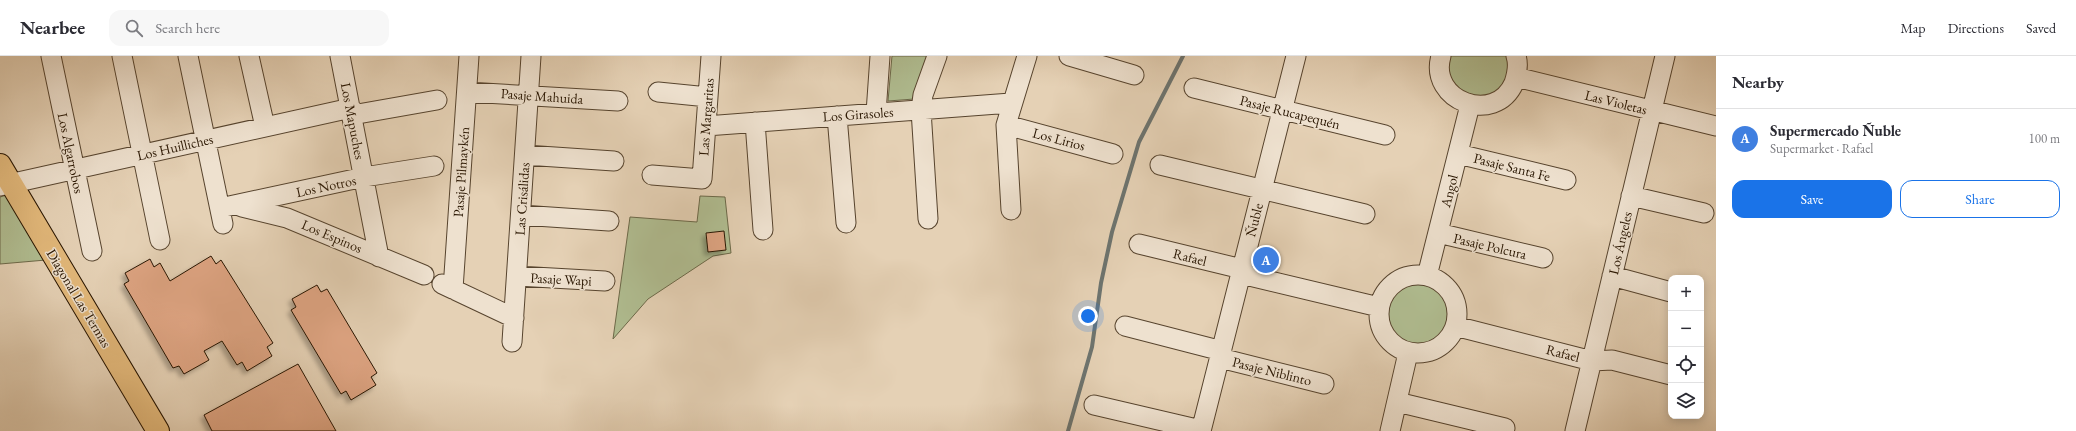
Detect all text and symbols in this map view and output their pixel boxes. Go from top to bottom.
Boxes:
search box [109,10,389,46]
text: Nearbee [20,15,85,40]
icon: search [123,17,145,39]
text: Search here [155,18,220,37]
text: Map [1900,19,1926,37]
text: Directions [1948,19,2004,37]
text: Saved [2026,19,2056,37]
text: Nearby [1732,71,1784,93]
street label: Las Margaritas [694,77,718,157]
street label: Los Mapuches [337,81,369,161]
street label: Pasaje Mahuida [500,84,584,108]
street label: Las Violetas [1583,86,1650,119]
street label: Pasaje Rucapequén [1238,91,1343,133]
street label: Los Girasoles [822,103,894,125]
street label: Los Algarrobos [54,111,88,195]
text: Supermercado Ñuble [1770,121,1901,140]
street label: Los Lirios [1031,123,1088,155]
street label: Pasaje Pilmaykén [449,126,473,218]
street label: Los Huilliches [135,129,215,165]
text: A [1740,130,1750,147]
text: 100 m [2029,130,2060,147]
text: Supermarket · Rafael [1770,140,1873,157]
street label: Pasaje Santa Fe [1472,149,1553,185]
street label: Las Crisálidas [510,161,534,236]
street label: Los Notros [294,171,358,201]
street label: Angol [1436,172,1462,210]
button: Save [1732,180,1892,218]
button: Share [1900,180,2060,218]
street label: Ñuble [1241,201,1267,239]
street label: Los Ángeles [1604,209,1636,276]
street label: Los Espinos [299,215,366,257]
street label: Pasaje Polcura [1452,229,1529,263]
street label: Rafael [1171,244,1209,270]
street label: Diagonal Las Termas [42,245,116,351]
pin: A [1253,245,1279,275]
street label: Pasaje Wapi [530,268,593,290]
map controls [1668,275,1704,419]
button: + [1668,275,1704,311]
your location [1078,306,1098,326]
button: − [1668,311,1704,347]
street label: Rafael [1544,340,1582,366]
button: locate [1668,347,1704,383]
street label: Pasaje Niblinto [1231,352,1314,390]
button: layers [1668,383,1704,419]

